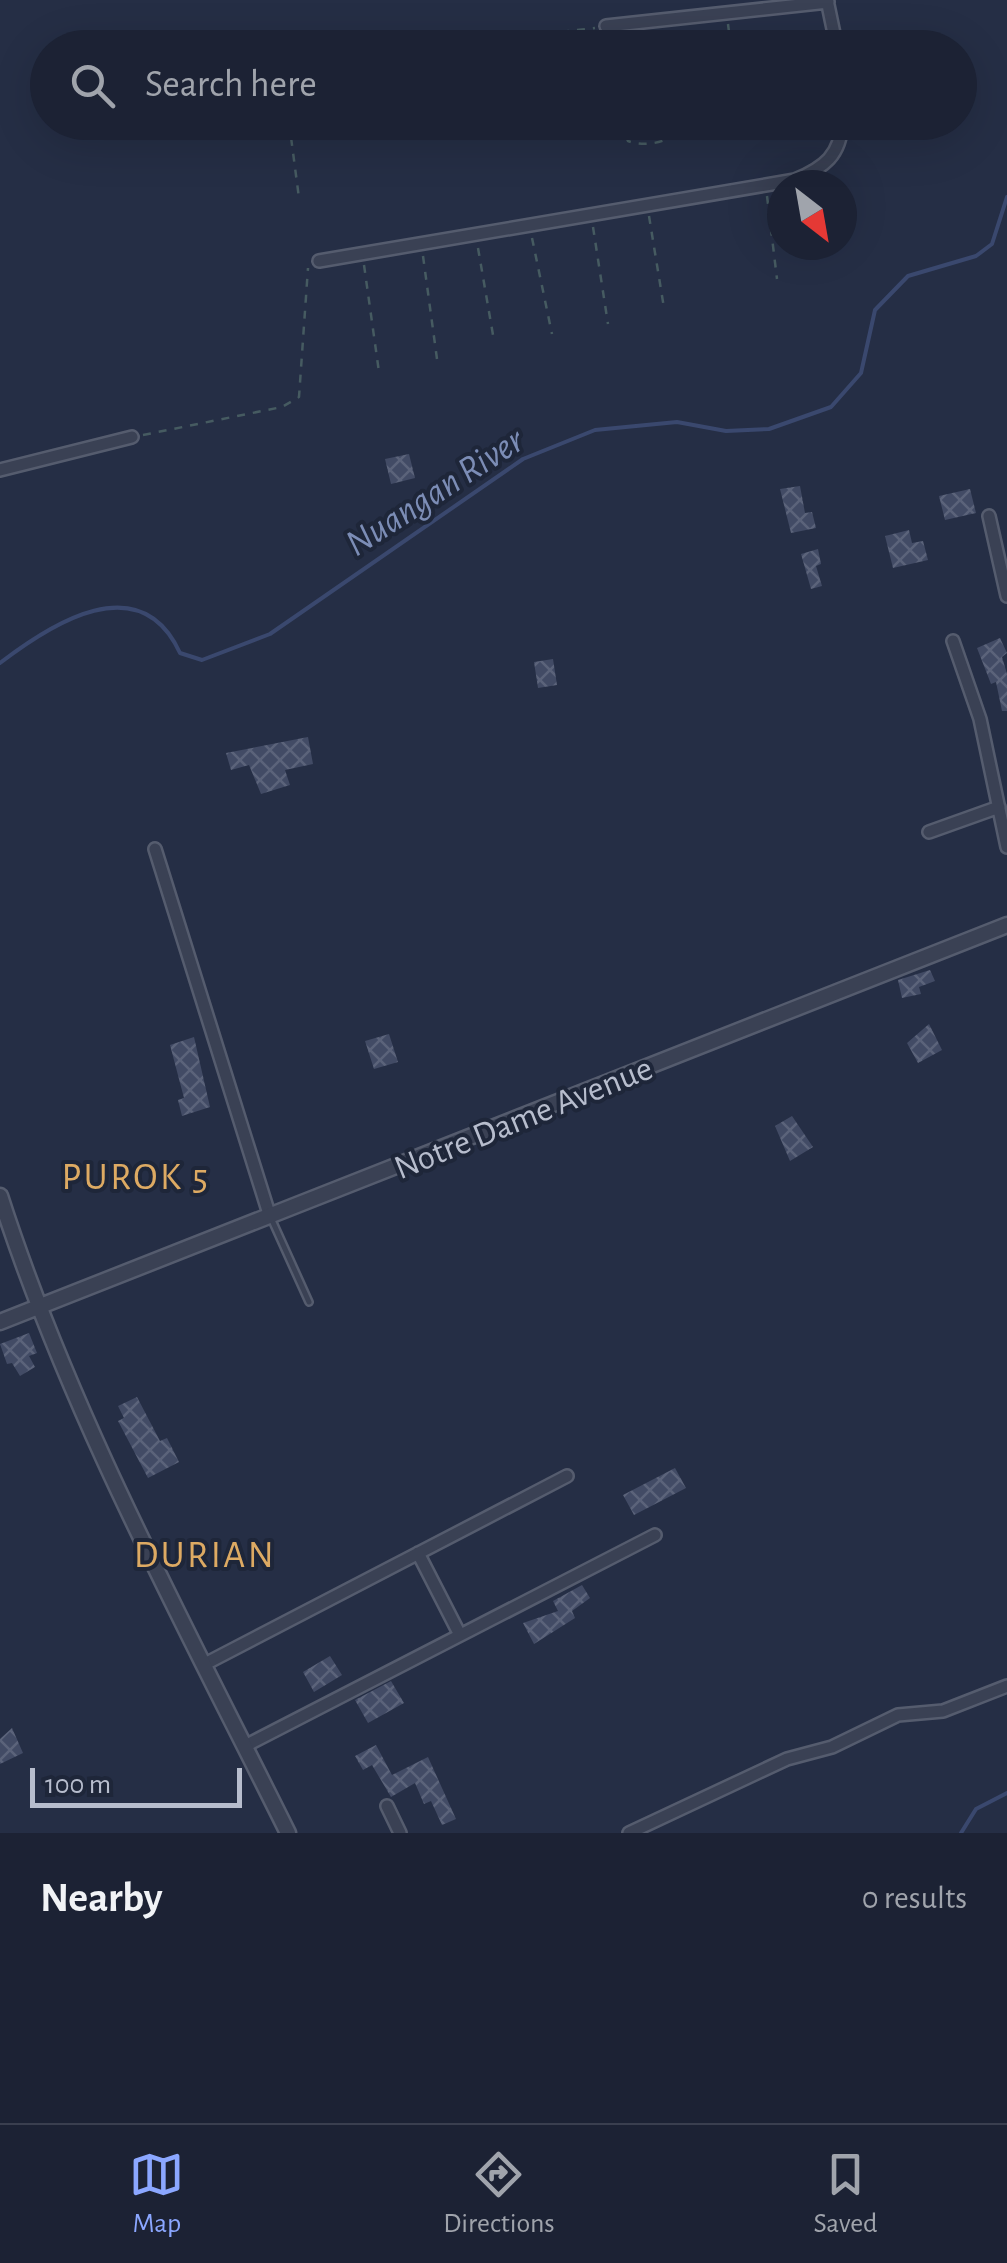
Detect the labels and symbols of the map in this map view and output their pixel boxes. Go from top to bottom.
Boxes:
north arrow [767,170,857,260]
water label: Nuangan River [339,420,532,564]
street label: Notre Dame Avenue [389,1051,658,1186]
district label: PUROK 5 [62,1159,210,1197]
district label: DURIAN [134,1537,276,1575]
scale bar [30,1763,242,1808]

